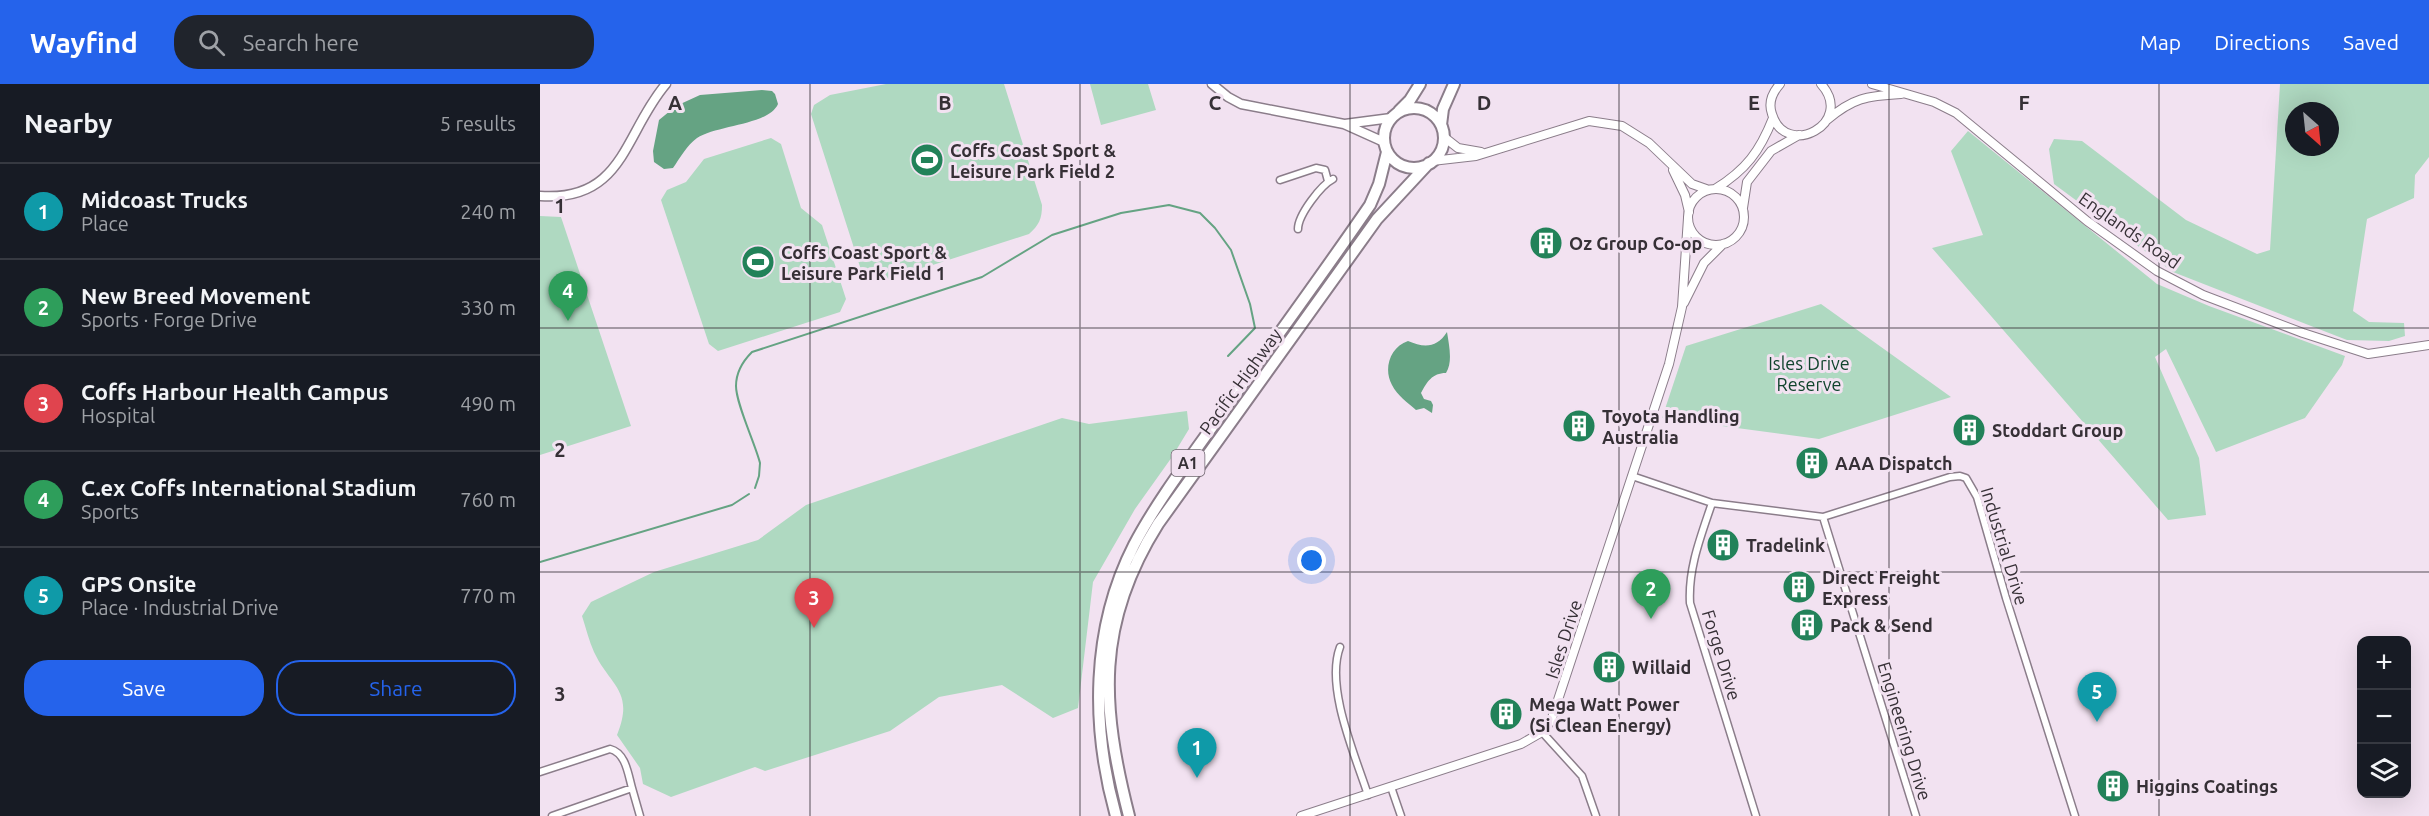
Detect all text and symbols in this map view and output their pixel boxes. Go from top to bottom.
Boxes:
search box [174,15,594,69]
icon: search [195,26,228,59]
text: Wayfind [30,27,138,58]
text: Search here [243,30,359,55]
text: Map [2140,30,2181,54]
text: Directions [2214,30,2310,54]
text: Saved [2343,30,2399,54]
text: A [668,91,682,114]
text: B [938,91,952,114]
text: C [1209,91,1222,114]
text: D [1477,91,1491,114]
text: E [1748,91,1760,114]
text: F [2018,91,2030,114]
north arrow [2285,102,2339,156]
text: Nearby [24,109,112,138]
text: 5 results [440,112,516,135]
place label: Coffs Coast Sport & Leisure Park Field 2 [950,140,1116,181]
sports icon: Coffs Coast Sport & Leisure Park Field 2 [909,142,945,178]
text: Midcoast Trucks [81,187,248,212]
street label: Englands Road [2076,188,2184,272]
text: 1 [554,194,566,217]
text: 1 [38,200,49,223]
text: 240 m [460,200,516,223]
text: Place [81,212,129,235]
building icon: Oz Group Co-op [1528,225,1564,261]
place label: Oz Group Co-op [1569,233,1702,253]
place label: Coffs Coast Sport & Leisure Park Field 1 [781,242,947,283]
sports icon: Coffs Coast Sport & Leisure Park Field 1 [740,244,776,280]
pin: 4 [549,272,588,321]
text: New Breed Movement [81,283,310,308]
text: 2 [38,296,49,319]
text: 330 m [460,296,516,319]
text: Sports · Forge Drive [81,308,257,331]
street label: Pacific Highway [1195,324,1285,438]
park label: Isles Drive Reserve [1768,353,1850,394]
text: Coffs Harbour Health Campus [81,379,389,404]
text: 3 [38,392,49,415]
text: 490 m [460,392,516,415]
text: Hospital [81,404,155,427]
place label: Toyota Handling Australia [1602,406,1740,447]
building icon: Toyota Handling Australia [1561,408,1597,444]
building icon: Stoddart Group [1951,412,1987,448]
place label: Stoddart Group [1992,420,2123,440]
text: 2 [554,438,566,461]
building icon: AAA Dispatch [1794,445,1830,481]
road number: A1 [1172,450,1204,476]
place label: AAA Dispatch [1835,453,1953,473]
text: C.ex Coffs International Stadium [81,475,417,500]
street label: Industrial Drive [1978,485,2032,607]
text: 4 [38,488,49,511]
text: 760 m [460,488,516,511]
text: Sports [81,500,139,523]
building icon: Tradelink [1705,527,1741,563]
place label: Tradelink [1746,535,1825,555]
your location [1297,546,1326,575]
place label: Direct Freight Express [1822,567,1940,608]
building icon: Direct Freight Express [1781,569,1817,605]
pin: 2 [1632,570,1670,619]
text: GPS Onsite [81,571,196,596]
pin: 3 [794,578,834,628]
text: 5 [38,584,49,607]
text: 770 m [460,584,516,607]
text: Place · Industrial Drive [81,596,279,619]
street label: Isles Drive [1541,597,1585,681]
street label: Forge Drive [1699,607,1745,703]
building icon: Pack & Send [1789,607,1825,643]
place label: Pack & Send [1830,615,1933,635]
map controls [2357,636,2411,798]
button: + [2357,636,2411,690]
building icon: Willaid [1591,649,1627,685]
place label: Willaid [1632,657,1691,677]
street label: Engineering Drive [1874,659,1936,803]
button: Save [24,660,264,716]
button: Share [276,660,516,716]
pin: 5 [2078,672,2116,722]
text: 3 [554,682,566,705]
button: − [2357,690,2411,744]
place label: Mega Watt Power (Si Clean Energy) [1529,694,1680,736]
building icon: Mega Watt Power (Si Clean Energy) [1488,696,1524,732]
pin: 1 [1178,728,1216,778]
button: layers [2357,744,2411,798]
building icon: Higgins Coatings [2095,768,2131,804]
place label: Higgins Coatings [2136,776,2278,796]

